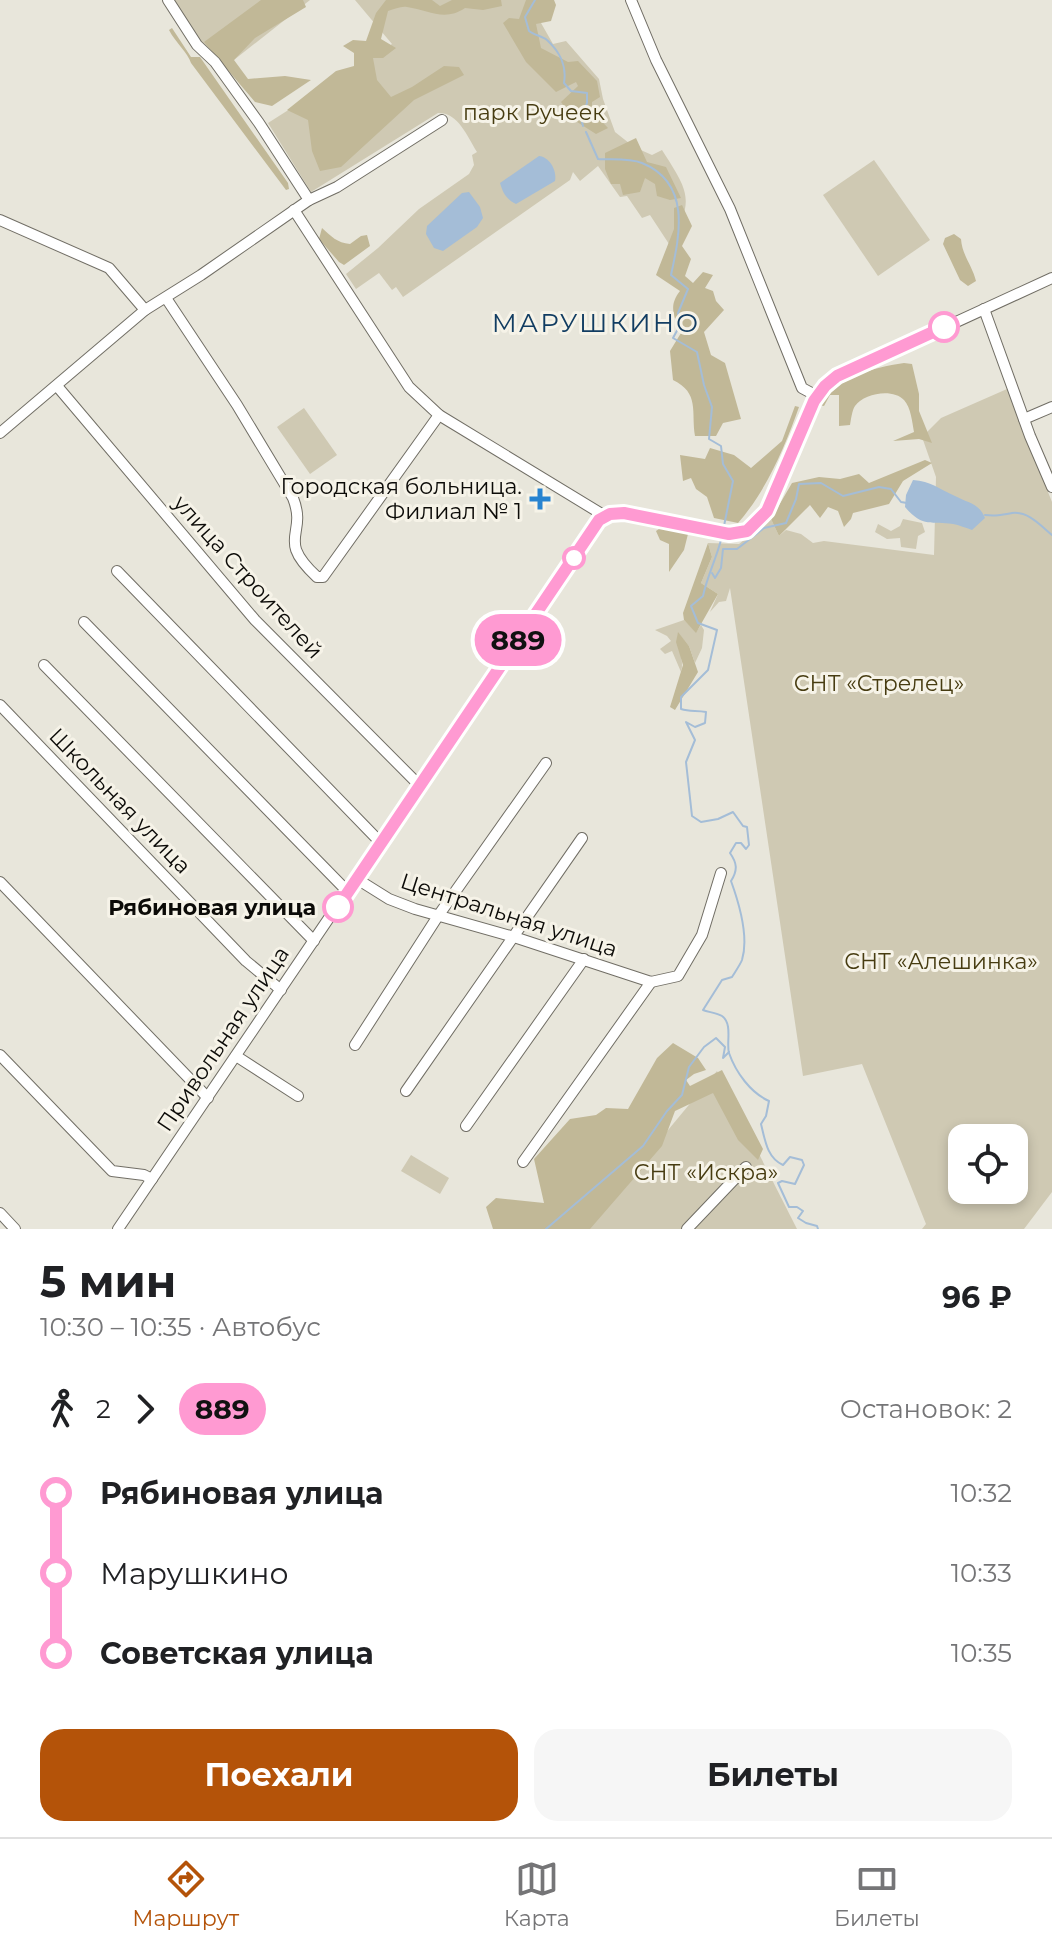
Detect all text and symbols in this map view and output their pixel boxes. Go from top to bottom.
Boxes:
park label: парк Ручеек [463,99,605,126]
district label: МАРУШКИНО [492,307,700,339]
unlabelled marker [929,312,959,342]
place label: Городская больница. Филиал № 1 [281,473,522,525]
marker: Городская больница. Филиал № 1 [529,488,551,510]
street label: улица Строителей [167,489,328,664]
unlabelled marker [563,547,585,569]
line badge: 889 [472,614,564,666]
text: 889 [491,623,545,657]
park label: СНТ «Стрелец» [794,670,964,697]
street label: Школьная улица [44,723,196,879]
street label: Центральная улица [397,867,621,963]
marker: Рябиновая улица [323,892,353,922]
place label: Рябиновая улица [108,894,316,921]
street label: Привольная улица [151,941,295,1137]
park label: СНТ «Алешинка» [844,948,1038,975]
map controls [948,1124,1028,1204]
button: locate [948,1124,1028,1204]
park label: СНТ «Искра» [634,1159,778,1186]
text: 5 мин [40,1254,176,1308]
text: 96 ₽ [942,1279,1012,1316]
text: 10:30 – 10:35 · Автобус [40,1311,321,1343]
icon: walk [40,1387,84,1431]
icon: forward [123,1387,167,1431]
text: 889 [195,1392,250,1426]
text: 2 [96,1393,111,1425]
text: Остановок: 2 [840,1393,1012,1425]
text: Рябиновая улица [100,1475,383,1512]
text: 10:32 [951,1477,1012,1509]
text: Марушкино [100,1555,289,1592]
text: 10:33 [951,1557,1012,1589]
text: Советская улица [100,1635,374,1672]
text: 10:35 [951,1637,1012,1669]
button: Поехали [40,1729,518,1821]
button: Билеты [534,1729,1012,1821]
tab: Маршрут [132,1857,239,1932]
tab: Карта [504,1857,569,1932]
tab: Билеты [834,1857,920,1932]

